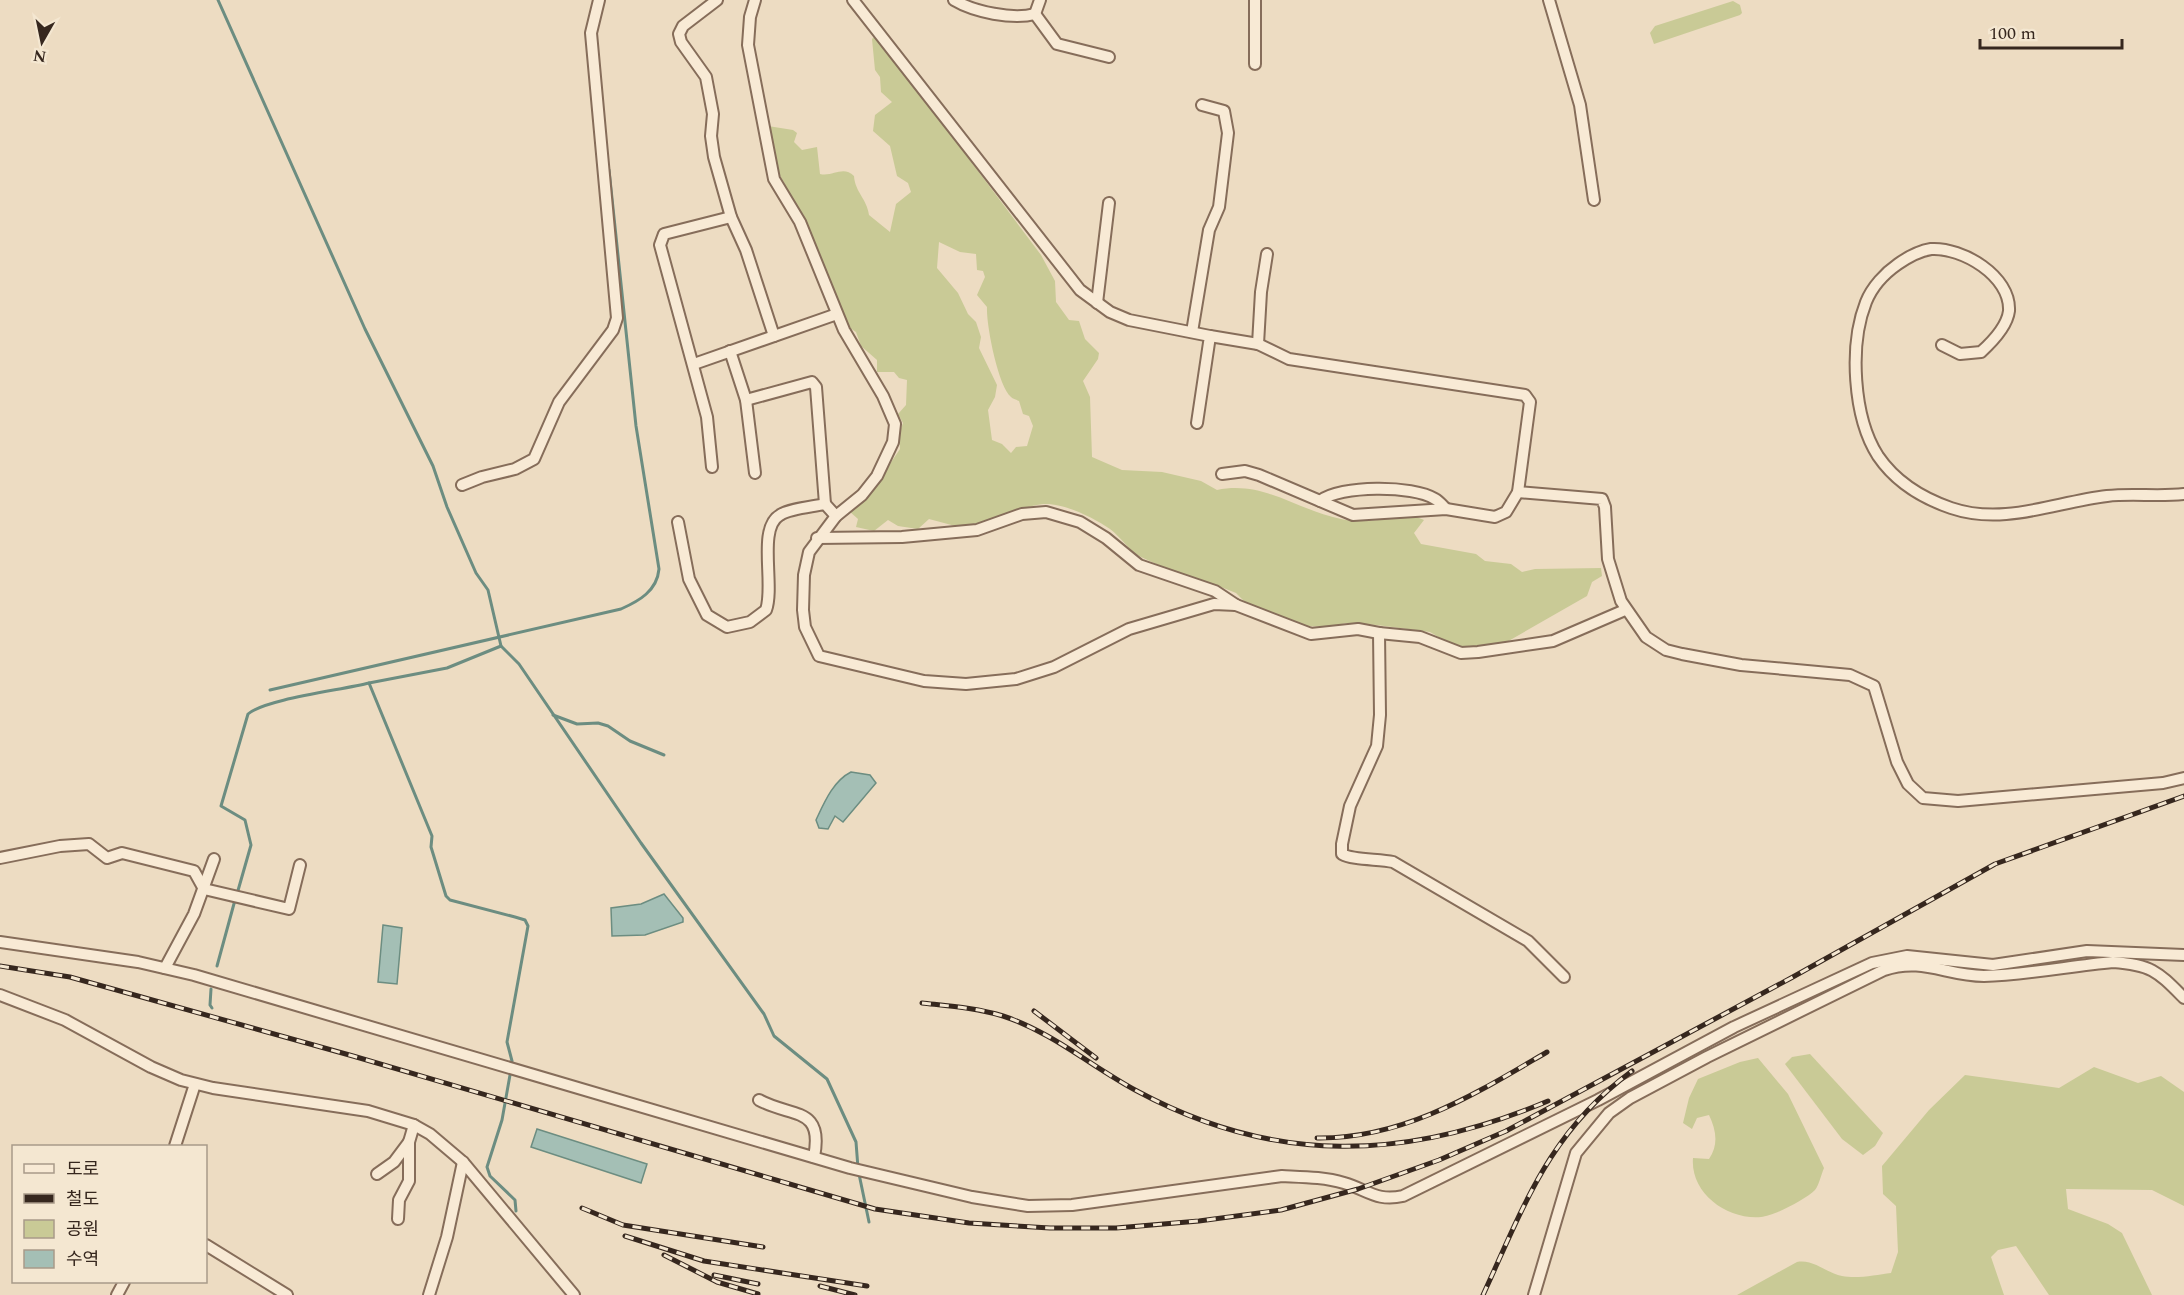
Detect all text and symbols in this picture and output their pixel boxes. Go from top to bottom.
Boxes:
north arrow [12,12,72,72]
scale bar [1980,12,2122,50]
text: 100 m [1989,20,2036,47]
text: N [31,43,48,69]
legend [12,1145,207,1283]
text: 도로 [66,1156,99,1183]
text: 철도 [66,1186,99,1213]
text: 공원 [66,1216,99,1243]
text: 수역 [66,1246,99,1273]

